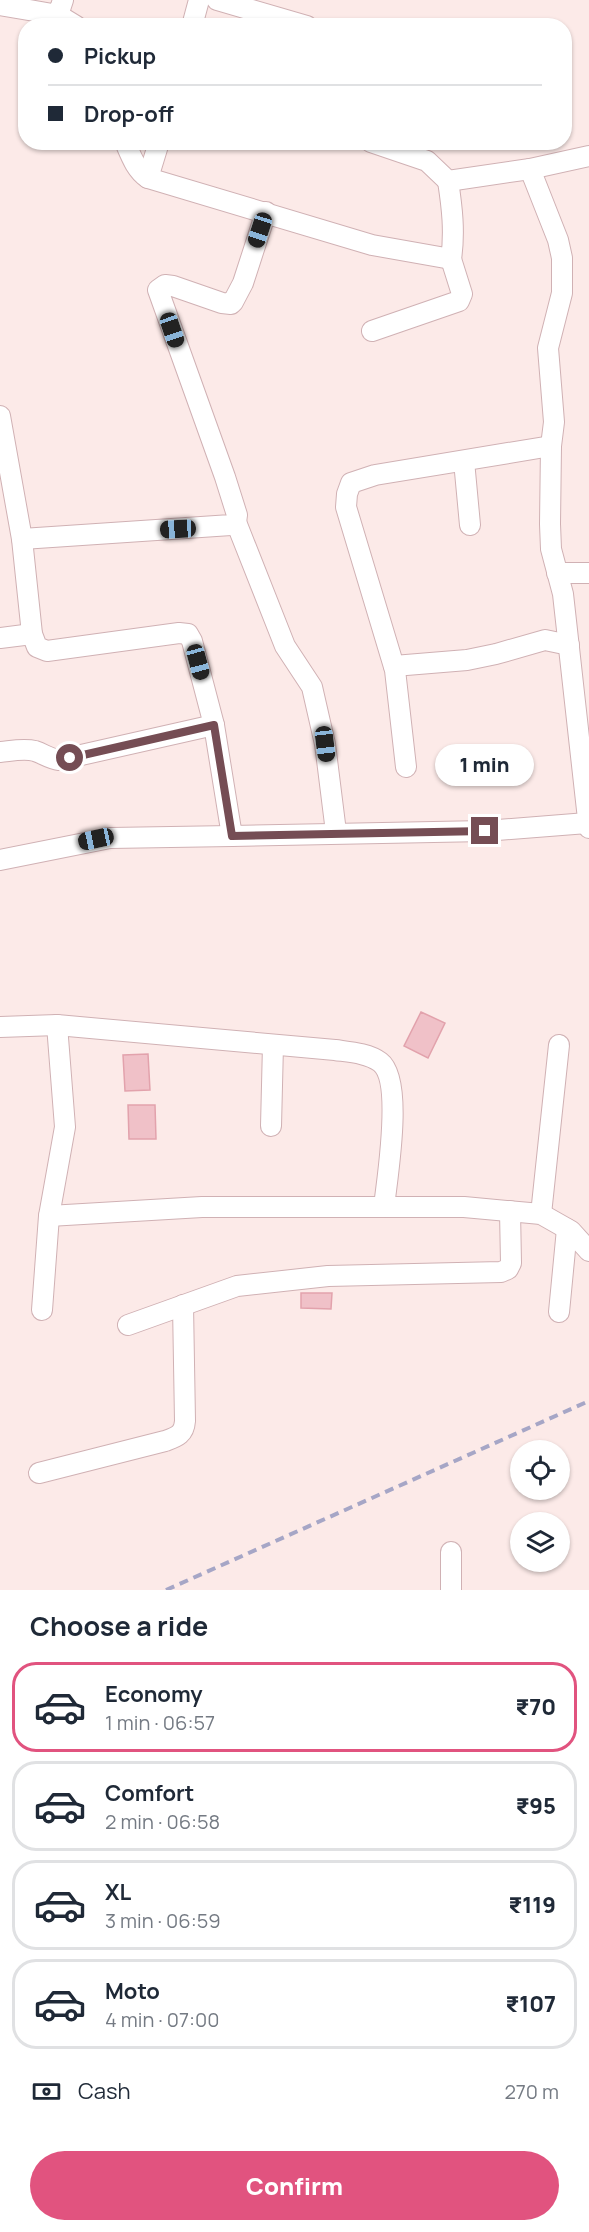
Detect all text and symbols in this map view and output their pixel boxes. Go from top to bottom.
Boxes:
text: Pickup [84,41,156,71]
text: Drop-off [84,99,174,129]
car [246,210,274,250]
car [158,310,186,350]
car [160,519,196,539]
car [185,642,211,682]
car [314,725,336,763]
route start [56,744,83,771]
callout: 1 min [436,744,534,786]
text: 1 min [459,751,510,778]
route end [471,817,498,844]
car [77,826,115,852]
map controls [510,1440,570,1572]
button: locate [510,1440,570,1500]
button: layers [510,1512,570,1572]
text: Choose a ride [30,1607,208,1644]
text: Economy [105,1679,203,1709]
icon: car [33,1680,87,1734]
text: ₹70 [515,1692,556,1722]
text: 1 min · 06:57 [105,1709,215,1736]
text: Comfort [105,1778,194,1808]
icon: car [33,1779,87,1833]
text: ₹95 [516,1791,556,1821]
text: 2 min · 06:58 [105,1808,220,1835]
text: XL [105,1877,131,1907]
icon: car [33,1878,87,1932]
text: ₹119 [509,1890,556,1920]
text: 3 min · 06:59 [105,1907,221,1934]
text: Moto [105,1976,160,2006]
icon: car [33,1977,87,2031]
text: ₹107 [505,1989,556,2019]
text: 4 min · 07:00 [105,2006,219,2033]
icon: cash [30,2075,63,2108]
text: Cash [78,2076,131,2106]
text: 270 m [504,2078,559,2105]
button: Confirm [30,2151,559,2220]

